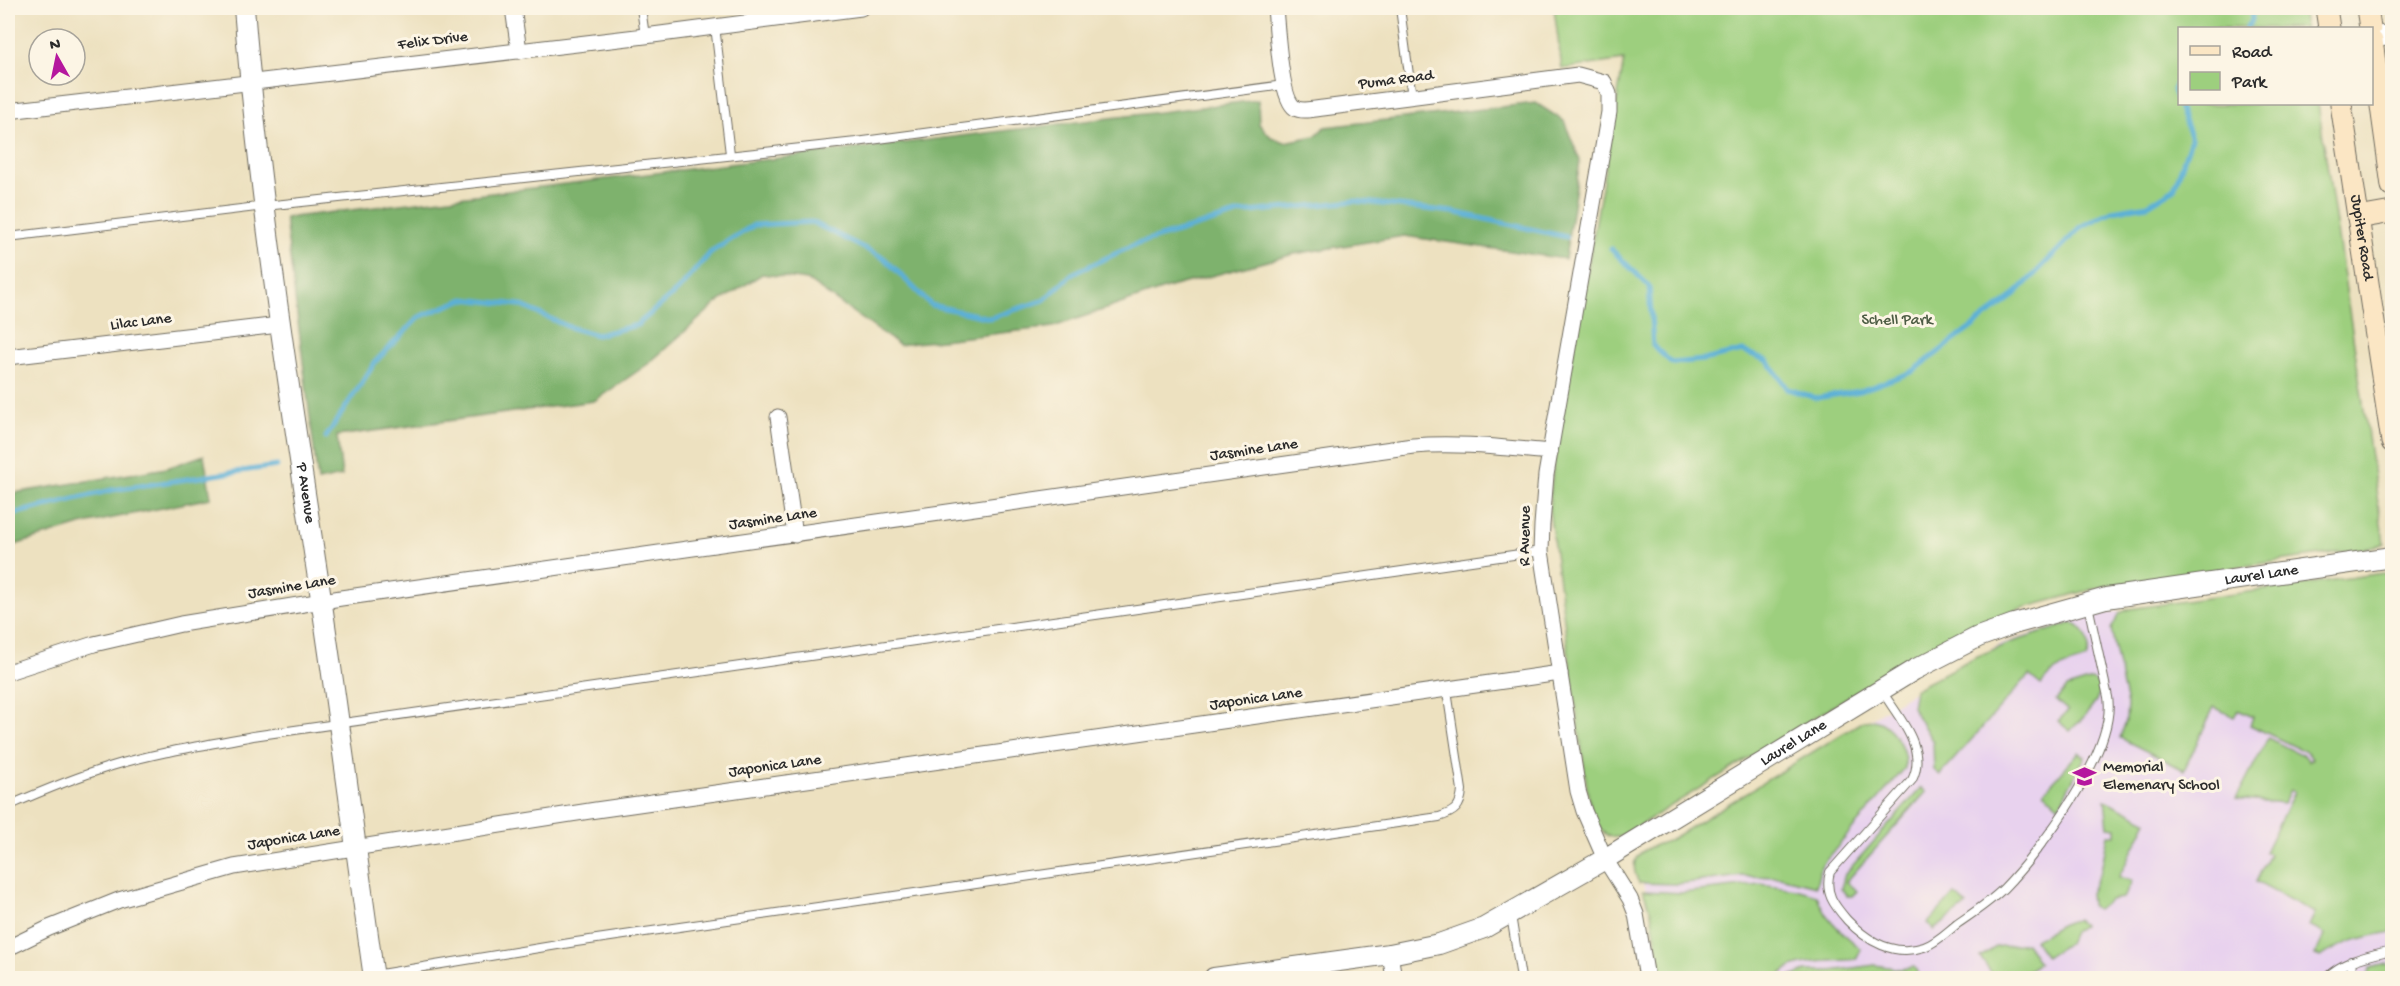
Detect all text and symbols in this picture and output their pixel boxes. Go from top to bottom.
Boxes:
north arrow [27,27,87,87]
legend [2178,27,2373,105]
street label: Felix Drive [396,28,470,56]
text: N [49,35,62,56]
text: Road [2232,43,2273,64]
street label: Puma Road [1356,67,1436,95]
text: Park [2231,73,2268,94]
street label: Jupiter Road [2345,193,2377,283]
street label: Lilac Lane [109,310,173,336]
park label: Schell Park [1861,312,1934,331]
street label: Jasmine Lane [1209,435,1300,467]
street label: P Avenue [291,461,319,525]
street label: Jasmine Lane [728,504,819,536]
street label: R Avenue [1517,505,1536,566]
street label: Laurel Lane [2224,561,2300,590]
street label: Jasmine Lane [247,572,338,604]
street label: Japonica Lane [1208,684,1304,716]
street label: Laurel Lane [1757,716,1831,771]
street label: Japonica Lane [727,751,823,783]
place label: Memorial Elemenary School [2103,759,2220,796]
school or university icon: Memorial Elemenary School [2072,764,2098,790]
street label: Japonica Lane [246,822,342,856]

